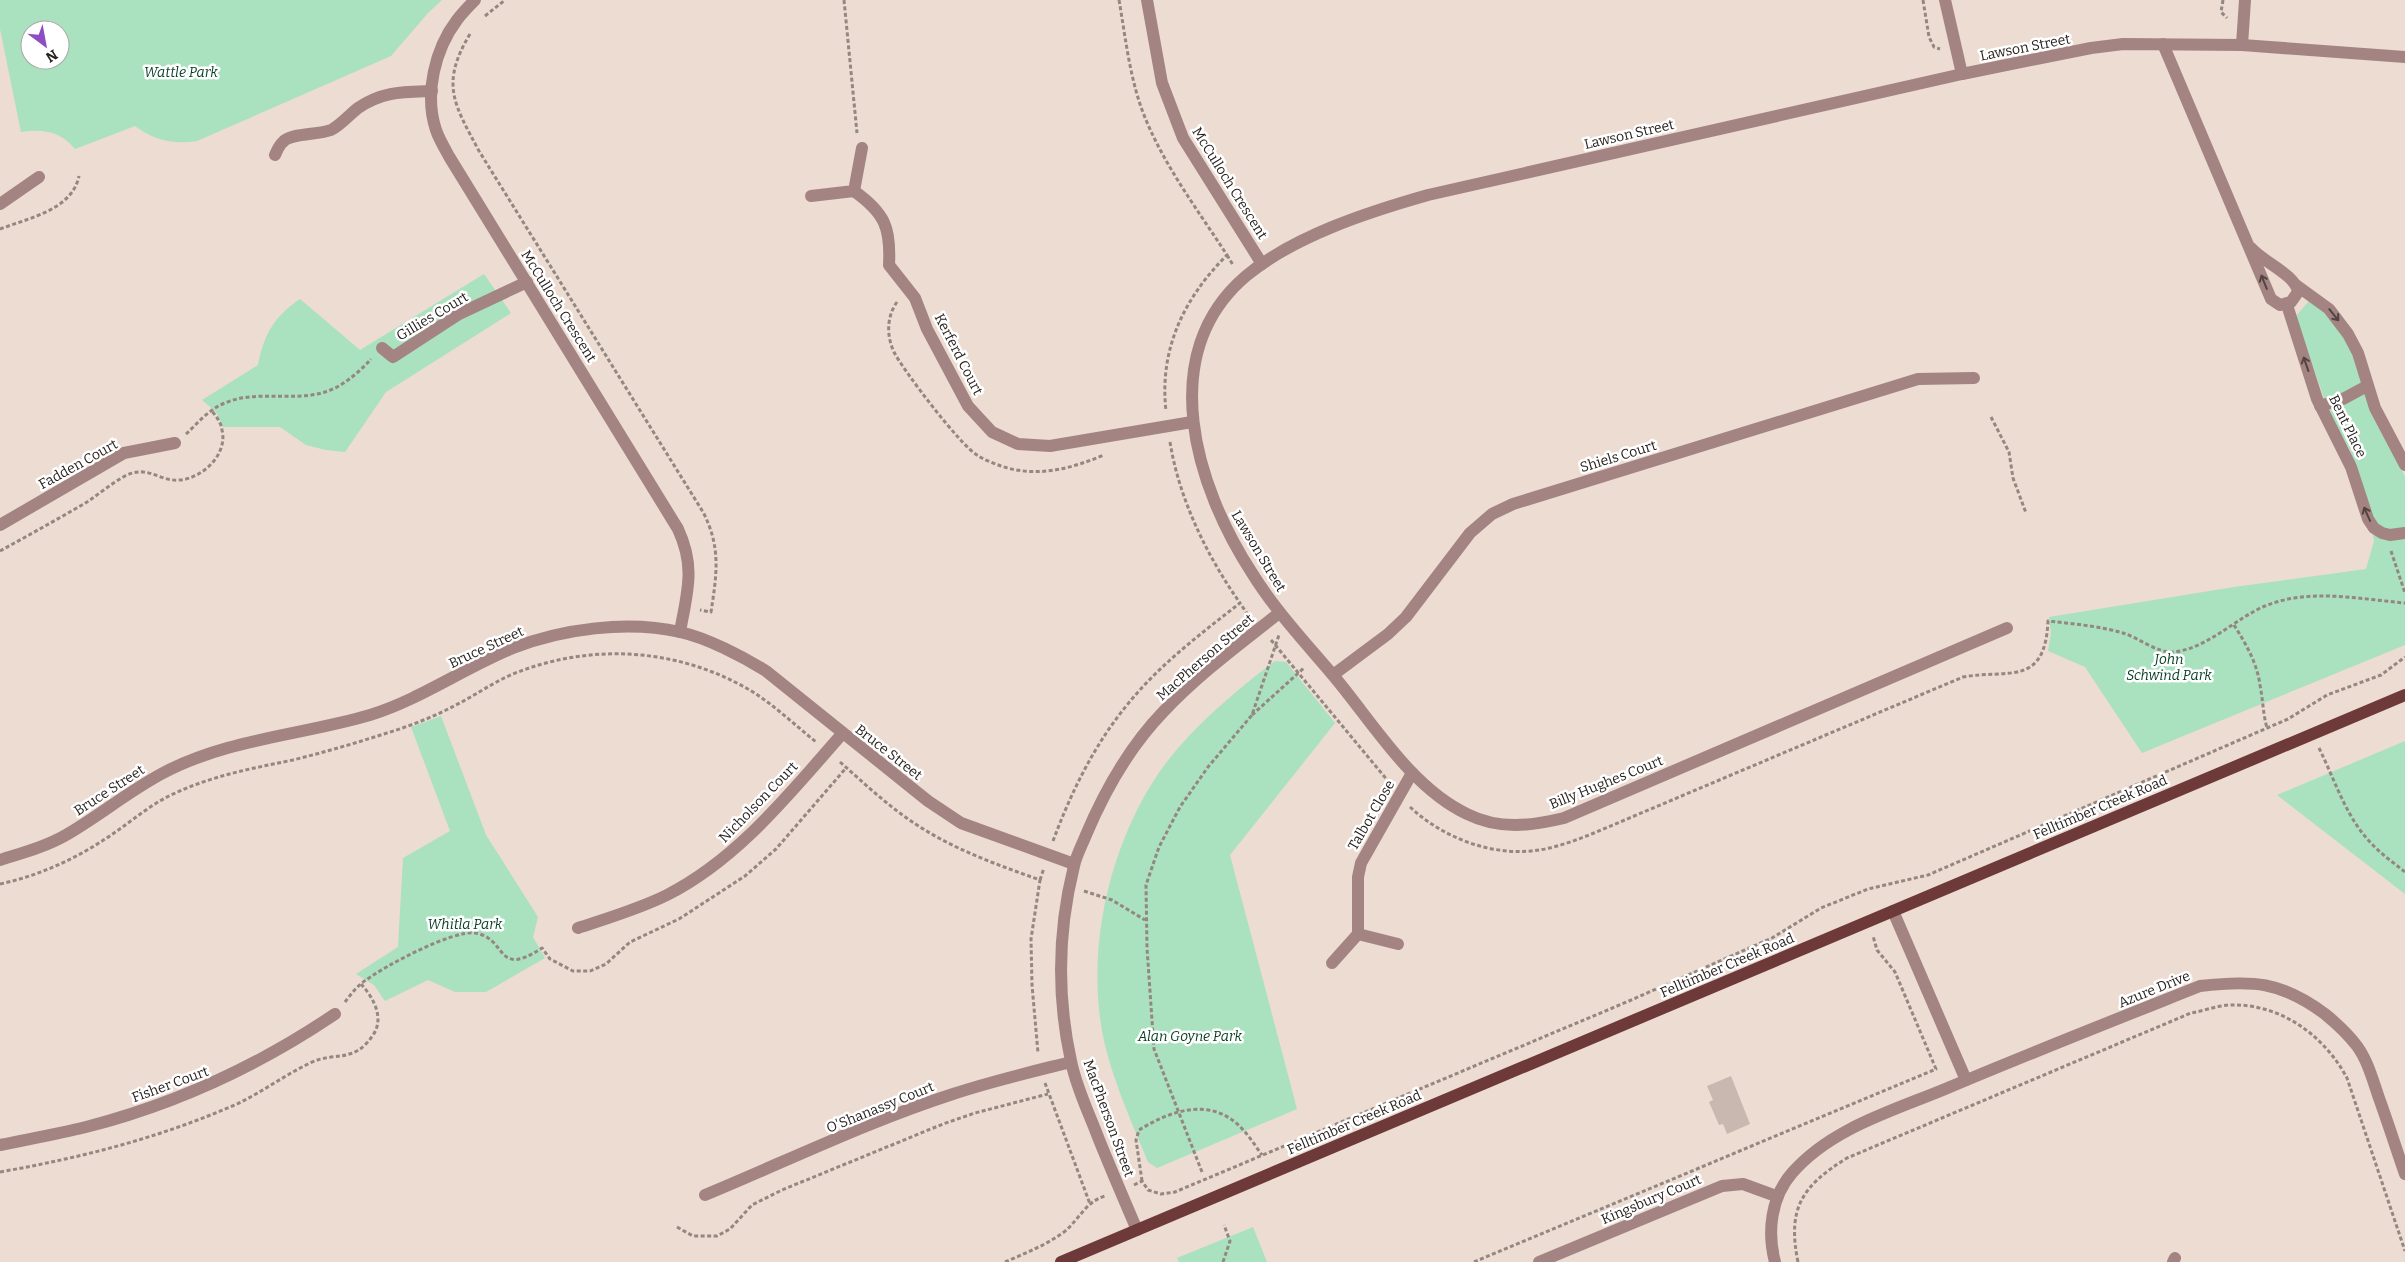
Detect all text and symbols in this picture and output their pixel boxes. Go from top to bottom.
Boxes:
north arrow [20,20,70,70]
street label: Lawson Street [1978,30,2072,65]
text: N [42,46,61,66]
park label: Wattle Park [144,64,218,81]
street label: Lawson Street [1583,116,1676,153]
street label: McCulloch Crescent [1188,124,1271,242]
street label: McCulloch Crescent [517,247,600,365]
one-way arrow [2259,275,2268,290]
street label: Gillies Court [393,288,471,344]
one-way arrow [2329,309,2340,322]
street label: Kerferd Court [931,311,986,398]
one-way arrow [2301,357,2310,372]
street label: Bent Place [2325,392,2370,460]
street label: Fadden Court [36,436,121,493]
street label: Shiels Court [1578,437,1658,476]
one-way arrow [2361,507,2371,522]
street label: Lawson Street [1228,508,1289,595]
street label: MacPherson Street [1153,610,1258,704]
street label: Bruce Street [446,623,526,672]
park label: John Schwind Park [2126,651,2212,684]
street label: Bruce Street [852,721,926,784]
street label: Billy Hughes Court [1547,752,1665,813]
street label: Nicholson Court [715,758,801,846]
street label: Bruce Street [71,761,148,819]
street label: Felltimber Creek Road [2031,772,2170,843]
street label: Talbot Close [1345,777,1398,853]
park label: Whitla Park [428,916,503,933]
street label: Felltimber Creek Road [1658,930,1797,1001]
street label: Azure Drive [2116,967,2193,1012]
park label: Alan Goyne Park [1137,1028,1243,1045]
street label: MacPherson Street [1079,1057,1138,1179]
street label: Fisher Court [129,1063,211,1106]
street label: O'Shanassy Court [824,1078,936,1137]
street label: Felltimber Creek Road [1285,1087,1424,1158]
street label: Kingsbury Court [1599,1171,1704,1228]

